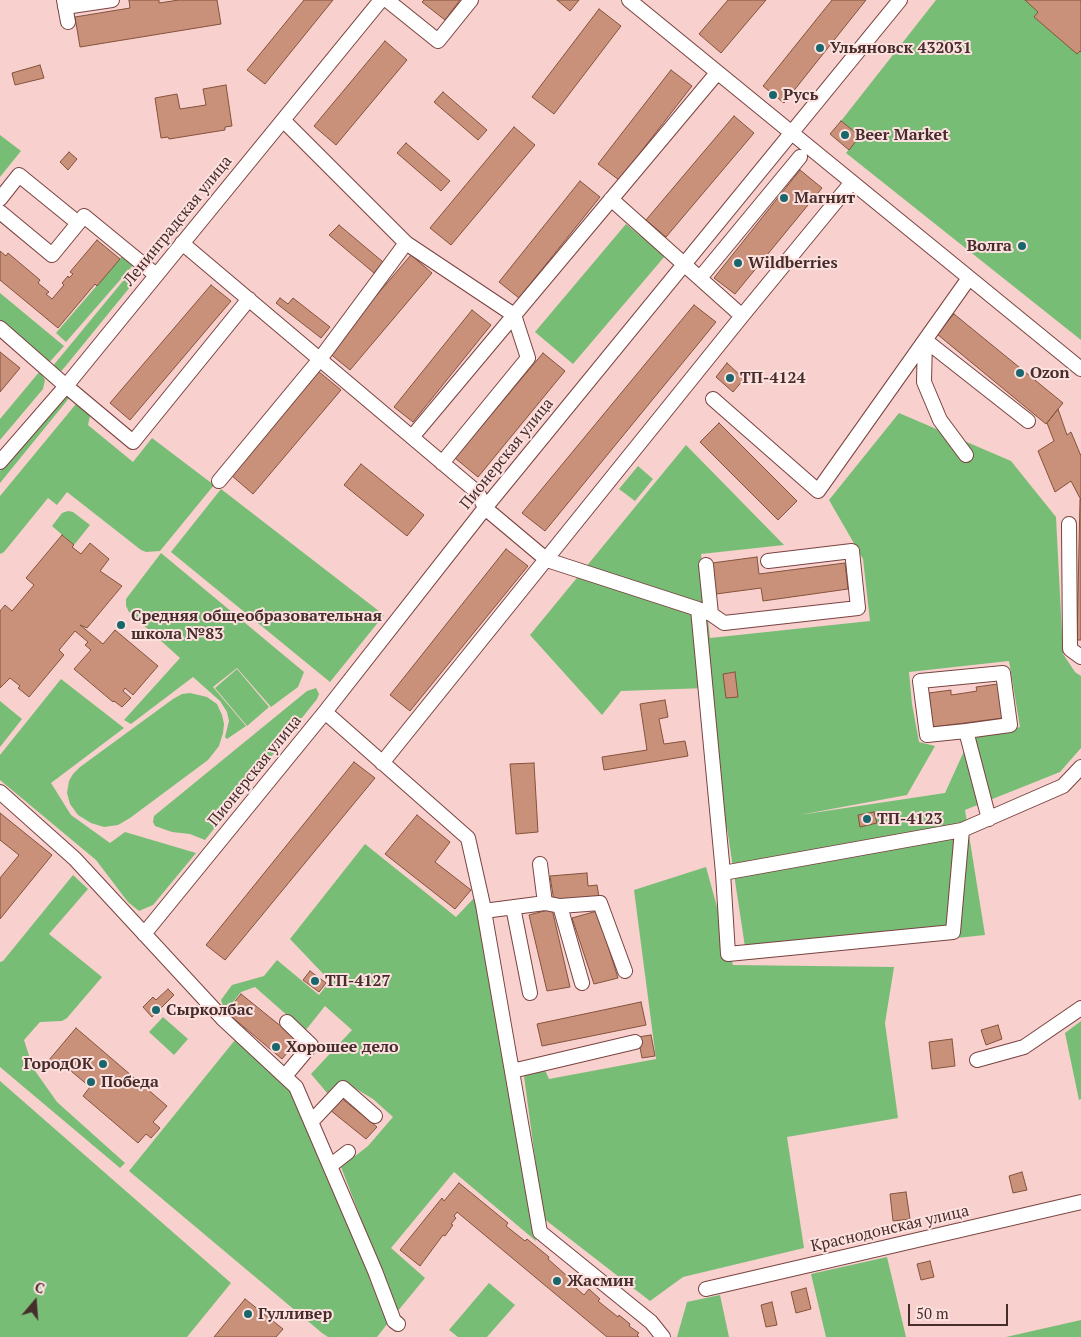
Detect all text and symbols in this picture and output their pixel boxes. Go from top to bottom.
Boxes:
place label: Ульяновск 432031 [830,38,972,58]
marker: Ульяновск 432031 [814,42,826,54]
place label: Русь [783,85,818,105]
marker: Русь [767,89,779,101]
place label: Beer Market [855,125,949,145]
marker: Beer Market [839,129,851,141]
street label: Ленинградская улица [120,152,236,290]
place label: Магнит [794,188,855,208]
marker: Магнит [778,192,790,204]
place label: Волга [967,236,1012,256]
marker: Волга [1016,240,1028,252]
place label: Wildberries [748,253,838,273]
marker: Wildberries [732,257,744,269]
place label: Ozon [1030,363,1070,383]
marker: Ozon [1014,367,1026,379]
place label: ТП-4124 [740,368,806,388]
marker: ТП-4124 [724,372,736,384]
street label: Пионерская улица [456,394,558,514]
place label: Средняя общеобразовательная школа №83 [131,606,382,644]
marker: Средняя общеобразовательная школа №83 [115,619,127,631]
street label: Пионерская улица [204,711,306,831]
place label: ТП-4123 [877,809,943,829]
marker: ТП-4123 [861,813,873,825]
place label: ТП-4127 [325,971,391,991]
marker: ТП-4127 [309,975,321,987]
place label: Сырколбас [166,1000,253,1020]
marker: Сырколбас [150,1004,162,1016]
place label: Хорошее дело [286,1037,399,1057]
marker: Хорошее дело [270,1041,282,1053]
place label: ГородОК [24,1054,93,1074]
marker: ГородОК [97,1058,109,1070]
place label: Победа [101,1072,159,1092]
marker: Победа [85,1076,97,1088]
street label: Краснодонская улица [809,1201,971,1257]
place label: Жасмин [567,1271,634,1291]
marker: Жасмин [551,1275,563,1287]
north arrow [10,1277,60,1327]
text: С [33,1277,47,1298]
scale bar [911,1294,1011,1326]
text: 50 m [916,1303,949,1323]
place label: Гулливер [258,1304,332,1324]
marker: Гулливер [242,1308,254,1320]

